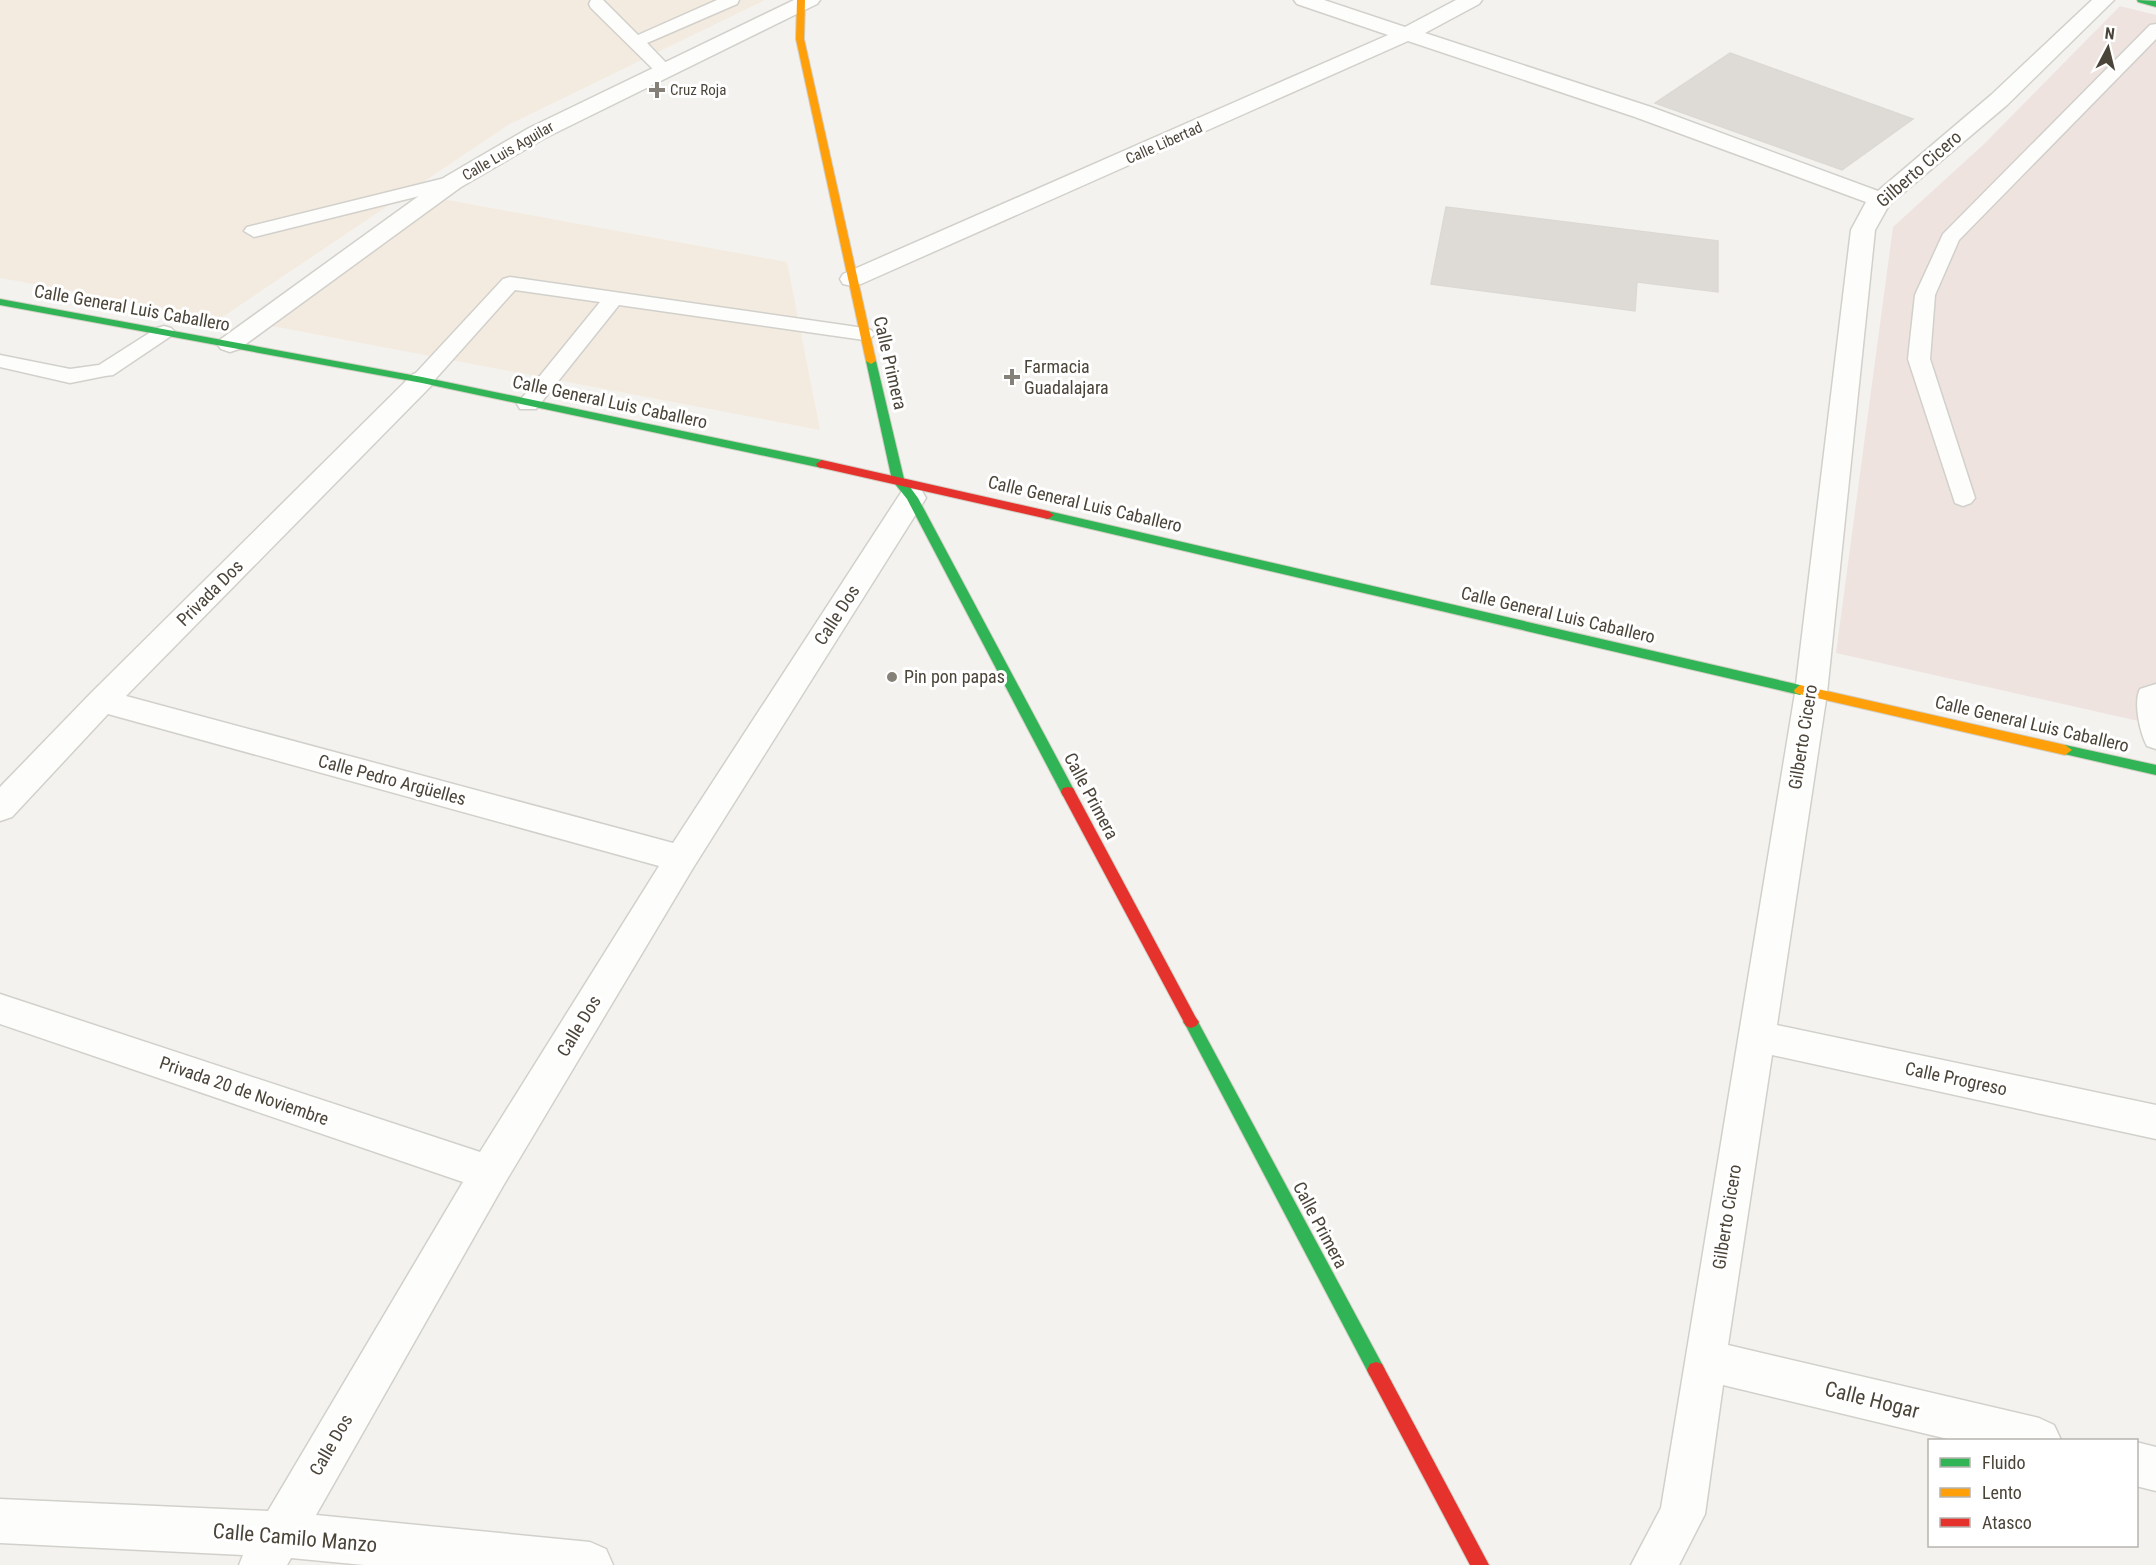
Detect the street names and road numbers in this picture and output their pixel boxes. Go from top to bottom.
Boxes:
street label: Calle Luis Aguilar [459,117,557,184]
street label: Calle Libertad [1123,118,1205,168]
street label: Gilberto Cicero [1872,126,1966,211]
street label: Calle General Luis Caballero [32,280,232,335]
street label: Calle Primera [870,314,911,412]
street label: Calle General Luis Caballero [511,371,709,432]
street label: Calle General Luis Caballero [986,471,1184,536]
street label: Privada Dos [172,555,247,630]
street label: Calle Dos [809,581,864,649]
street label: Calle General Luis Caballero [1459,582,1657,647]
street label: Gilberto Cicero [1784,683,1821,791]
street label: Calle General Luis Caballero [1933,691,2131,756]
street label: Calle Primera [1060,749,1123,843]
street label: Calle Pedro Argüelles [316,750,468,809]
street label: Calle Dos [552,992,605,1060]
street label: Privada 20 de Noviembre [157,1052,331,1129]
street label: Calle Progreso [1903,1057,2009,1100]
street label: Gilberto Cicero [1708,1163,1745,1271]
street label: Calle Primera [1289,1178,1352,1272]
street label: Calle Hogar [1822,1377,1922,1423]
street label: Calle Dos [305,1410,356,1479]
street label: Calle Camilo Manzo [212,1519,378,1557]

